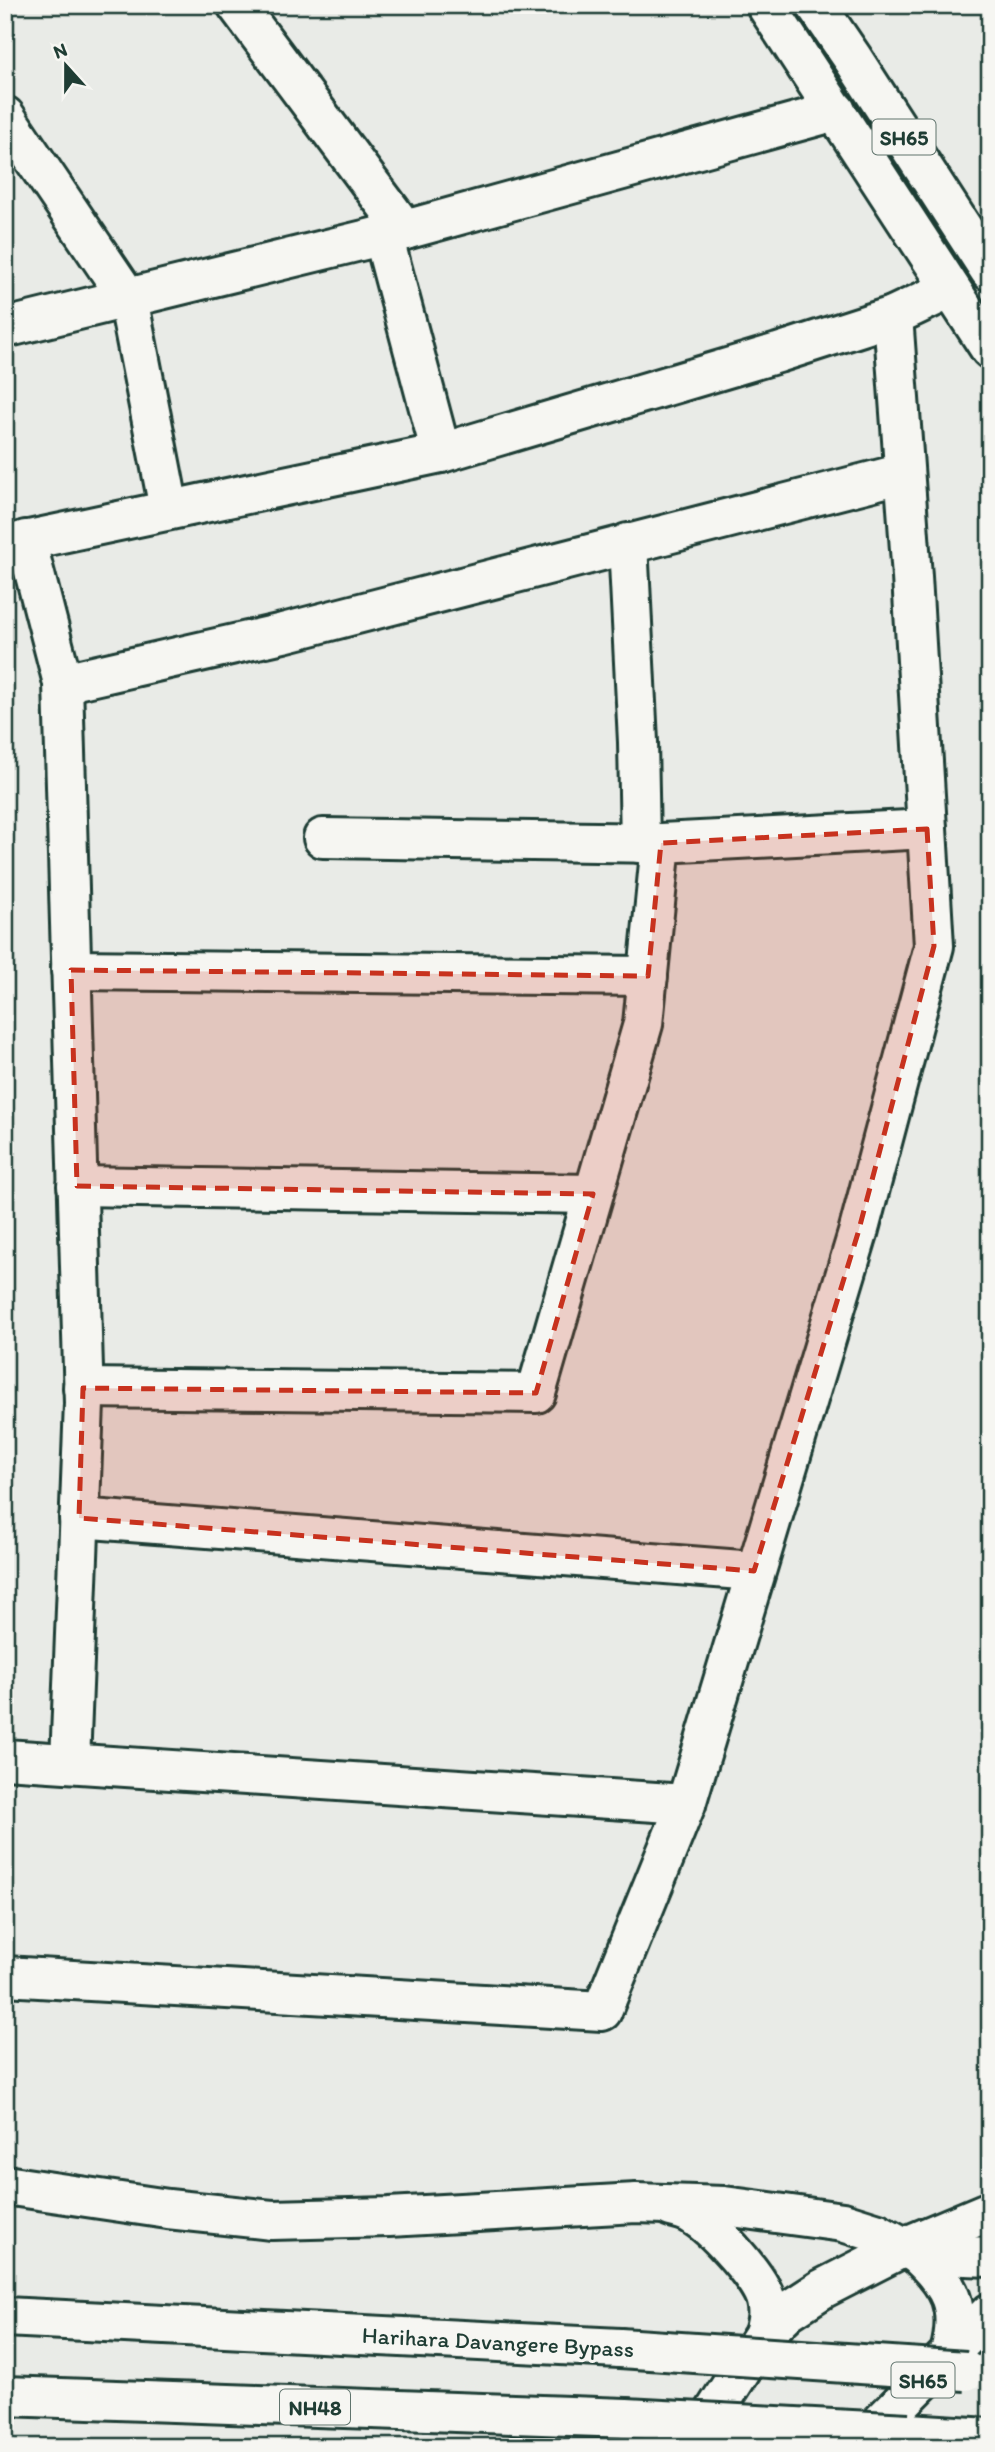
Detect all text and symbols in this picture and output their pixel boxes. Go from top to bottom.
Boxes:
north arrow [32,32,102,102]
text: N [50,38,70,64]
road number: SH65 [872,120,936,154]
street label: Harihara Davangere Bypass [361,2321,635,2363]
road number: SH65 [892,2362,954,2398]
road number: NH48 [280,2390,350,2424]

